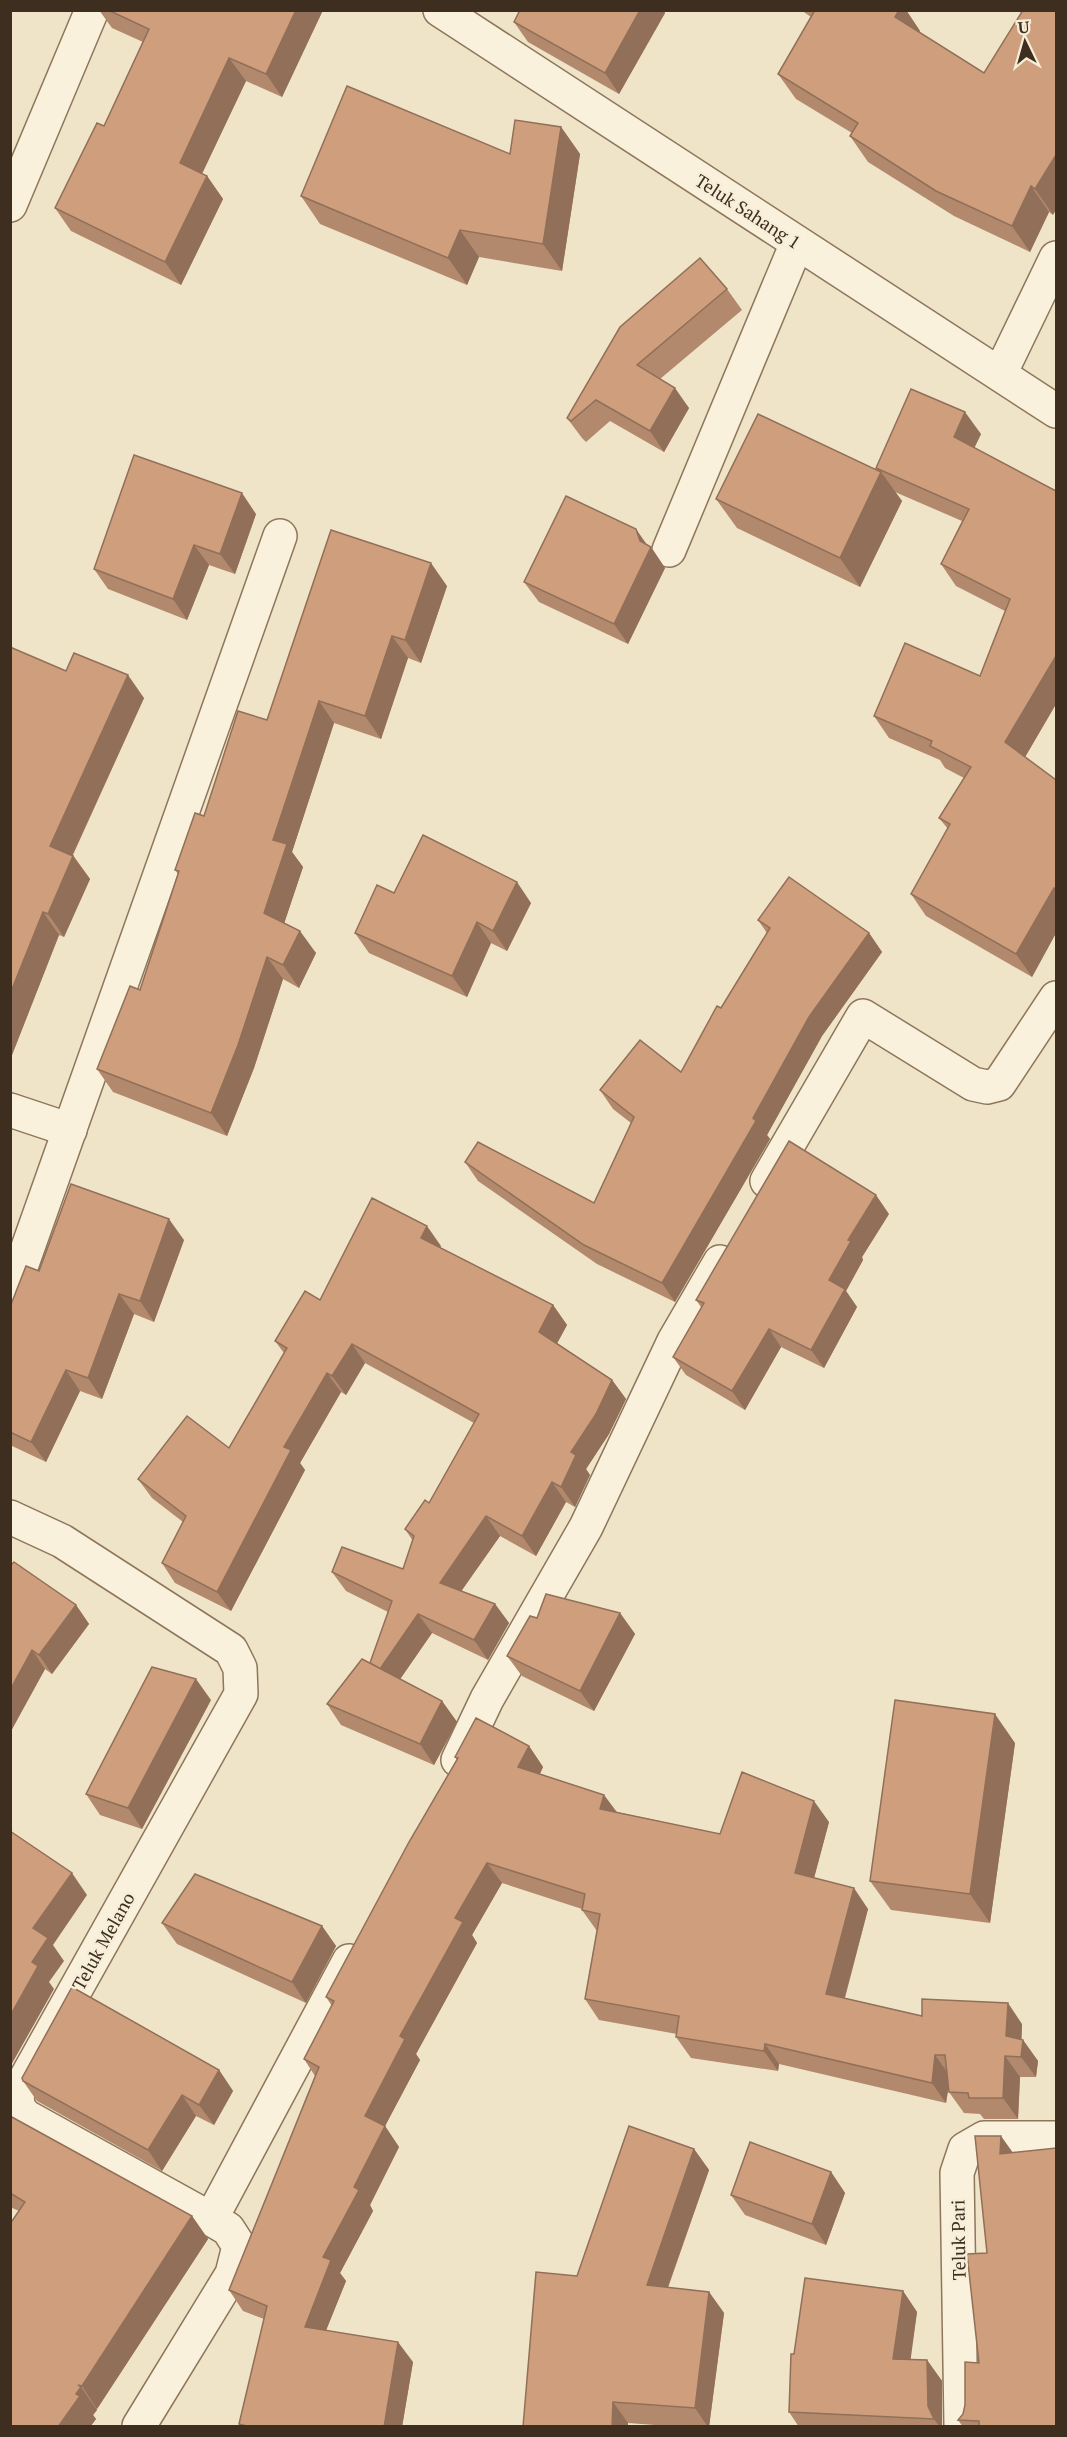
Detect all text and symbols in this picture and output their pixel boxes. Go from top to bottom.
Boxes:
north arrow [995,12,1055,72]
text: U [1017,16,1031,39]
street label: Teluk Sahang 1 [691,168,805,254]
street label: Teluk Melano [66,1888,140,1994]
street label: Teluk Pari [945,2199,971,2281]

